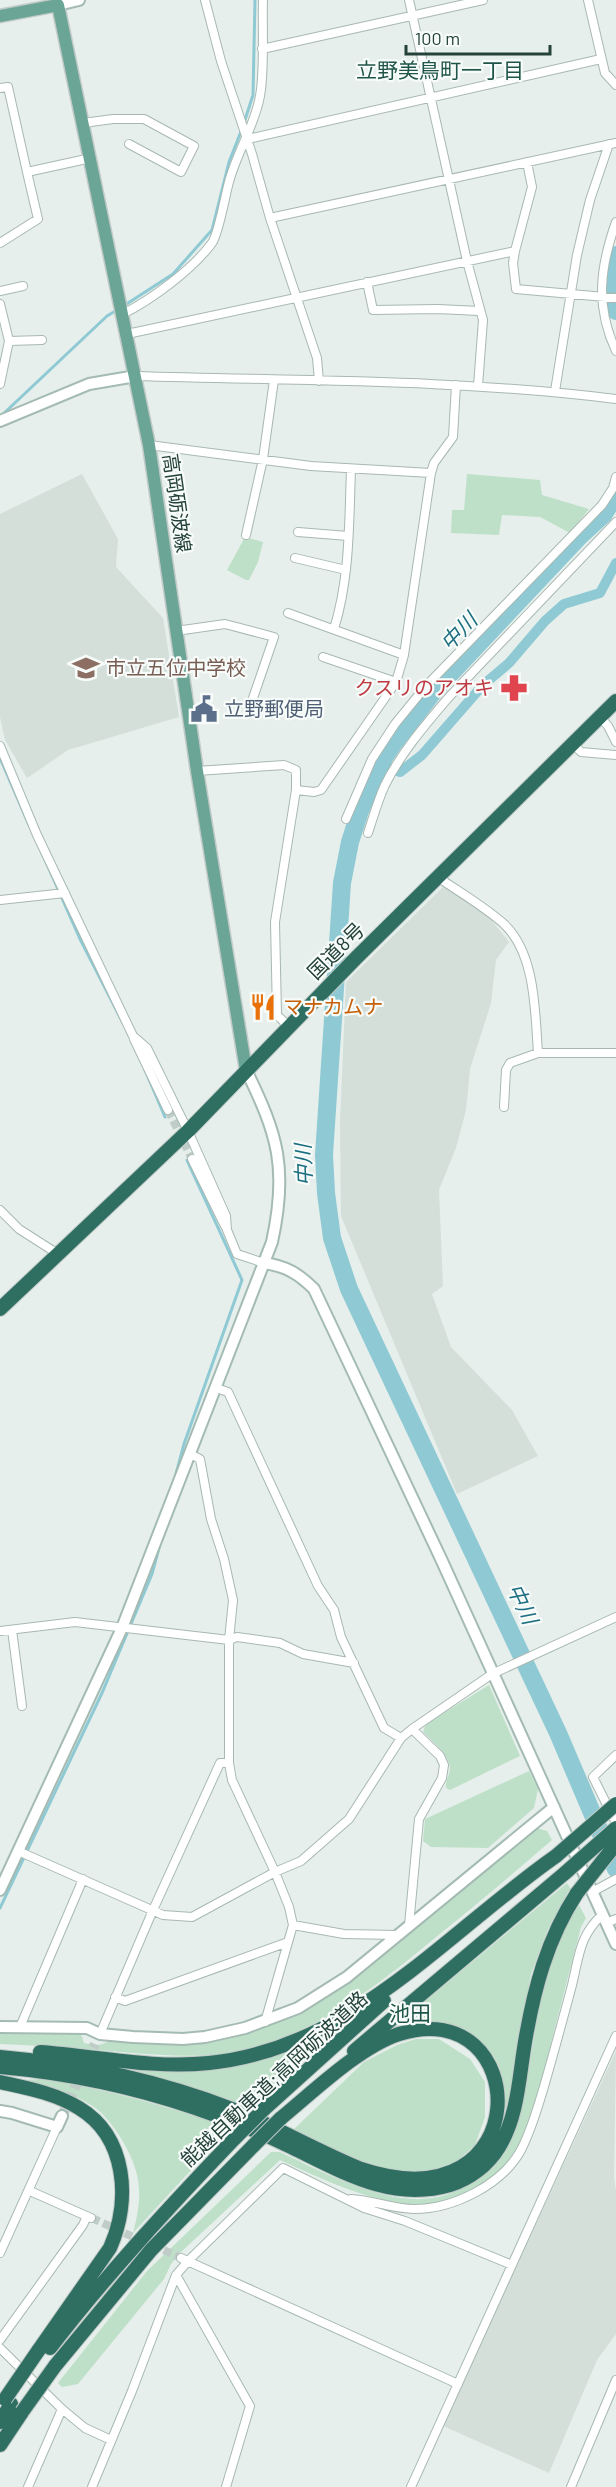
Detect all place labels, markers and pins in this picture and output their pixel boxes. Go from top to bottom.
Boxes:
school or university icon: 市立五位中学校 [71,653,101,683]
place label: 市立五位中学校 [106,655,246,679]
pharmacy icon: クスリのアオキ [499,673,529,703]
place label: クスリのアオキ [355,675,494,699]
public building icon: 立野郵便局 [189,694,219,724]
place label: 立野郵便局 [224,696,324,720]
restaurant icon: マナカムナ [248,992,278,1022]
place label: マナカムナ [283,994,383,1018]

